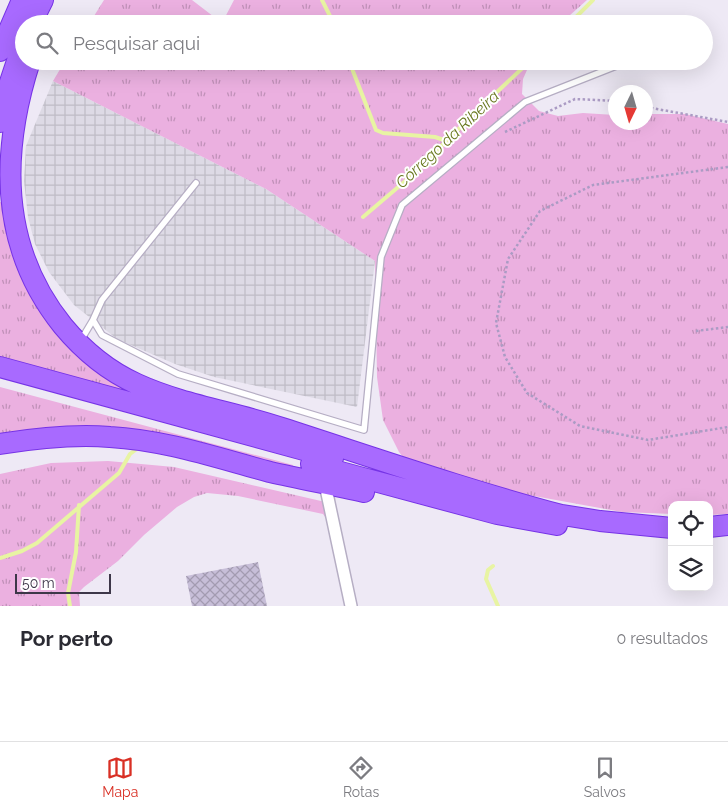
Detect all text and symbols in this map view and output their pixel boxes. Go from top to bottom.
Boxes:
search box [15,15,713,70]
icon: search [33,29,61,57]
text: Pesquisar aqui [73,32,200,54]
north arrow [608,85,653,130]
water label: Córrego da Ribeira [392,86,503,192]
map controls [668,501,713,591]
button: locate [668,501,713,546]
button: layers [668,546,713,591]
scale bar [15,571,111,594]
text: 50 m [22,575,55,591]
text: Por perto [20,626,113,651]
text: 0 resultados [617,629,708,648]
tab: Mapa [102,754,138,800]
tab: Rotas [343,754,379,800]
tab: Salvos [584,754,626,800]

